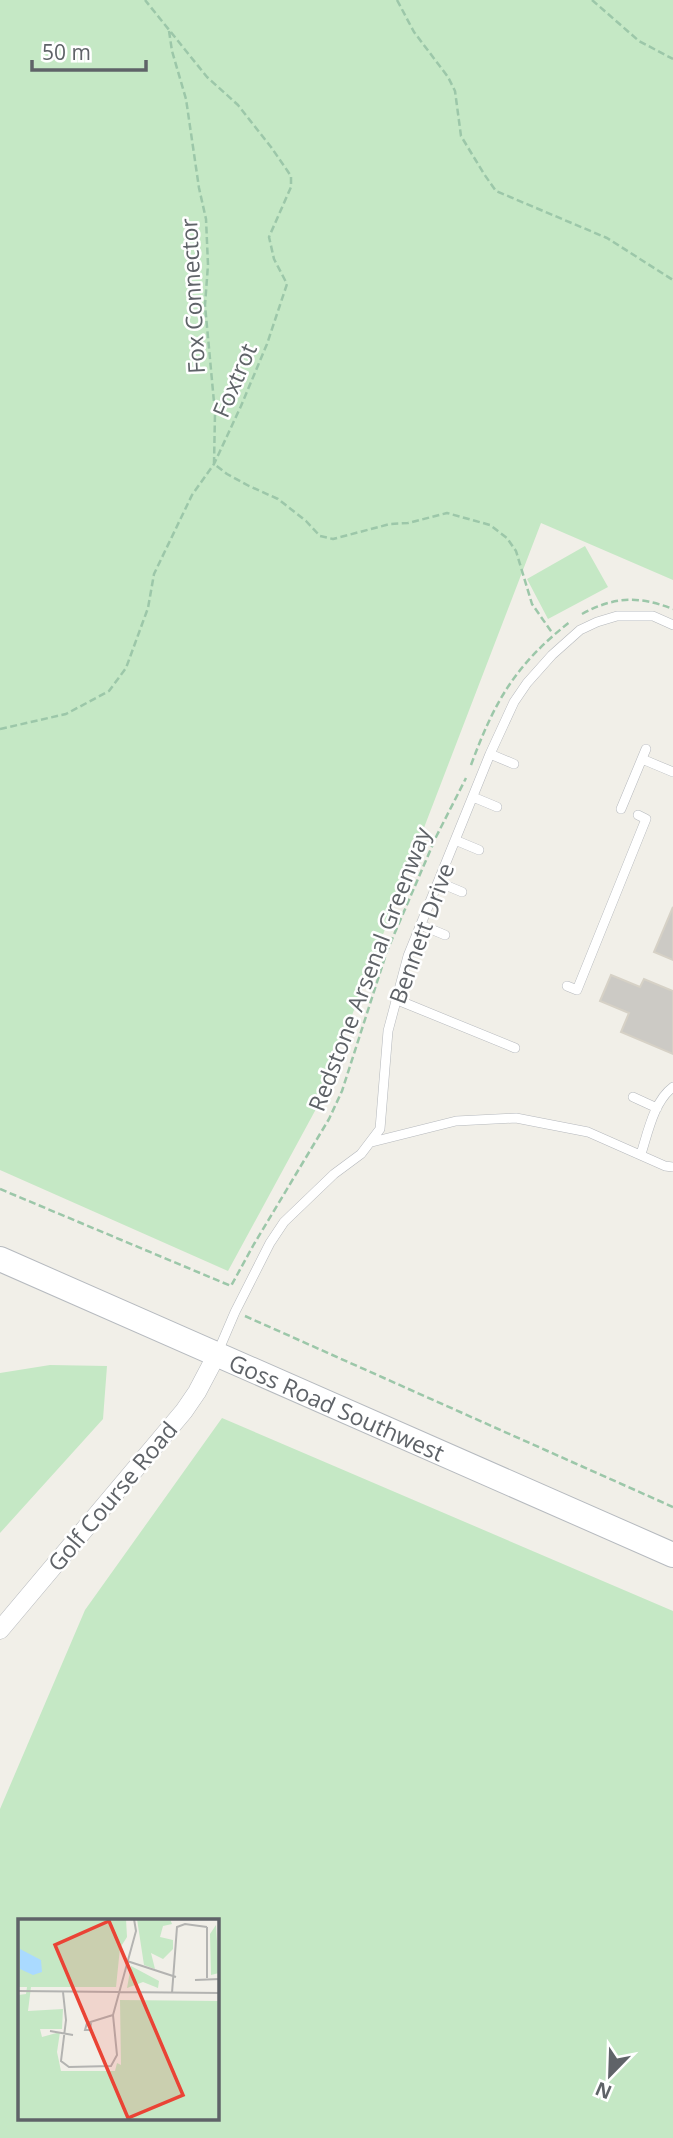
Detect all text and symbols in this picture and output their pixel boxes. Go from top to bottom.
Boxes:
scale bar [32,28,145,72]
text: 50 m [42,38,91,66]
street label: Fox Connector [172,217,212,375]
street label: Foxtrot [204,338,264,422]
street label: Redstone Arsenal Greenway [300,822,438,1116]
street label: Bennett Drive [381,858,461,1008]
street label: Goss Road Southwest [224,1346,450,1469]
street label: Golf Course Road [40,1414,184,1578]
inset map [18,1919,219,2120]
north arrow [575,2040,645,2110]
text: N [591,2076,616,2106]

